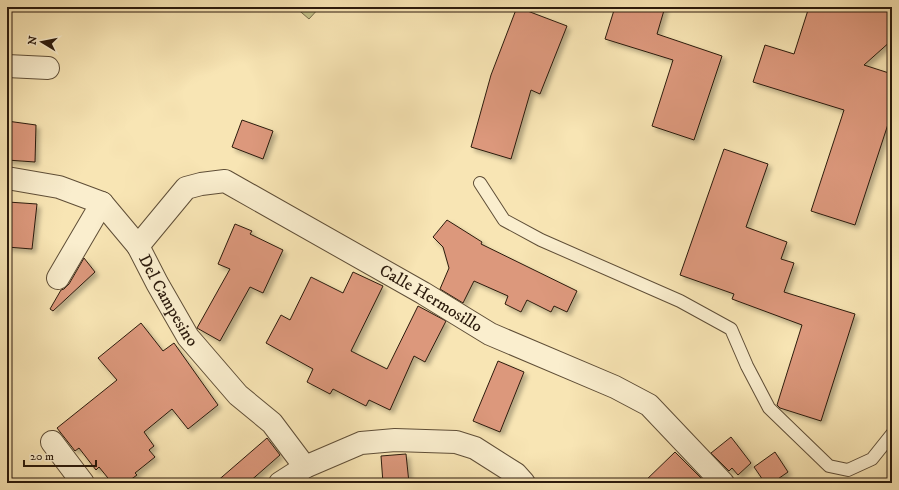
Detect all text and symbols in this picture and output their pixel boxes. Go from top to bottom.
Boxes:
north arrow [22,22,62,62]
text: N [25,35,41,46]
street label: Del Campesino [133,251,203,352]
street label: Calle Hermosillo [375,259,486,338]
scale bar [24,442,96,468]
text: 20 m [30,449,54,464]

